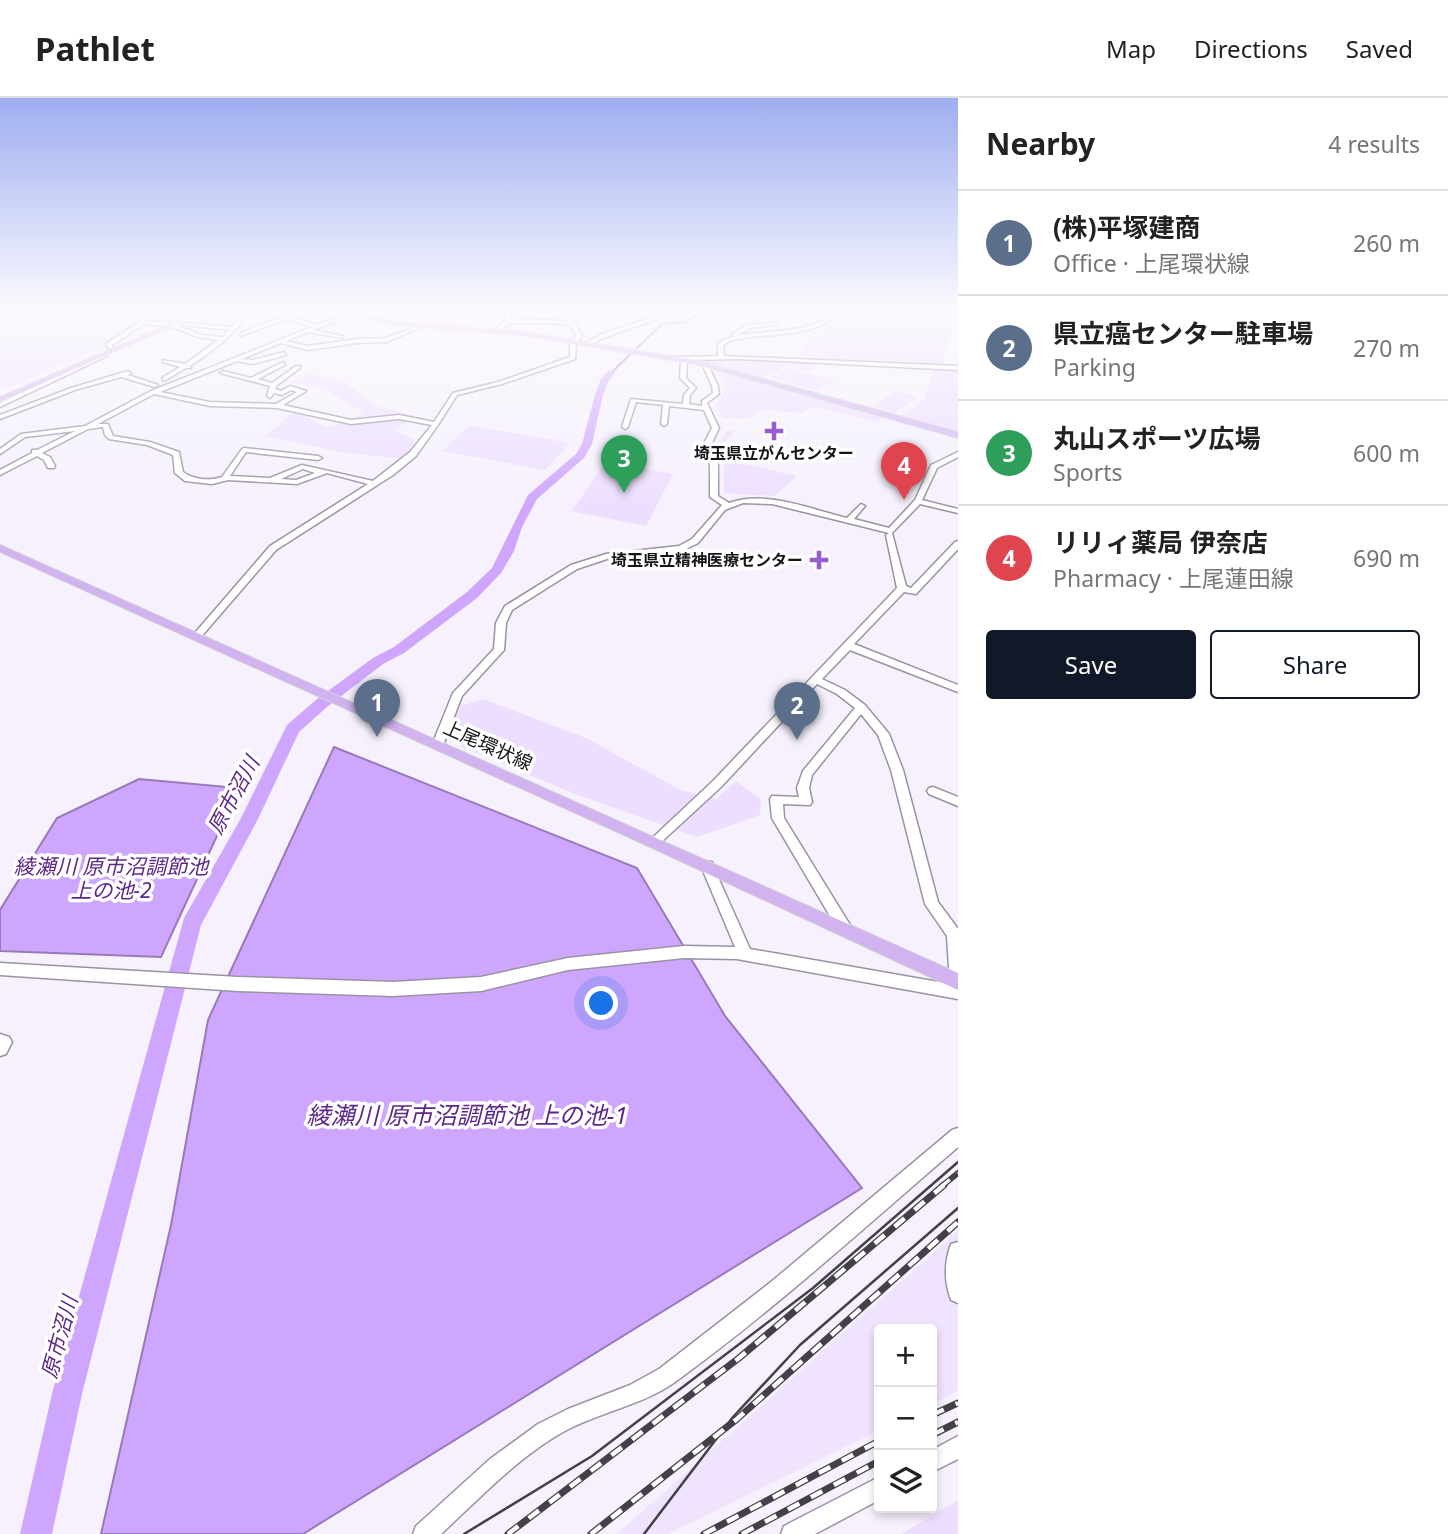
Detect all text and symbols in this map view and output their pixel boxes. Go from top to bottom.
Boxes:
text: Pathlet [35,26,155,71]
text: Map [1106,32,1156,65]
text: Directions [1194,32,1308,65]
text: Saved [1346,32,1413,65]
text: Nearby [986,123,1095,164]
text: 4 results [1328,128,1420,160]
text: (株)平塚建商 [1053,209,1201,245]
text: 1 [1002,227,1016,259]
text: 260 m [1353,227,1420,259]
text: Office · 上尾環状線 [1053,247,1250,279]
text: 県立癌センター駐車場 [1053,315,1313,351]
text: 2 [1002,332,1016,364]
text: 270 m [1353,332,1420,364]
text: Parking [1053,351,1136,383]
text: 丸山スポーツ広場 [1053,420,1260,456]
marker: 埼玉県立がんセンター [764,421,784,441]
pin: 3 [601,435,647,493]
text: 3 [1002,437,1016,469]
text: 600 m [1353,437,1420,469]
place label: 埼玉県立がんセンター [694,442,854,464]
pin: 4 [881,442,927,500]
text: Sports [1053,456,1123,488]
text: リリィ薬局 伊奈店 [1053,524,1268,560]
text: 4 [1002,542,1016,574]
text: 690 m [1353,542,1420,574]
place label: 埼玉県立精神医療センター [611,549,803,571]
marker: 埼玉県立精神医療センター [809,550,829,570]
text: Pharmacy · 上尾蓮田線 [1053,562,1294,594]
button: Save [986,630,1196,699]
button: Share [1210,630,1420,699]
pin: 1 [354,679,400,737]
pin: 2 [774,682,820,740]
street label: 上尾環状線 [439,714,537,776]
water label: 原市沼川 [201,750,266,839]
water label: 綾瀬川 原市沼調節池 上の池-2 [14,852,210,904]
your location [584,986,618,1020]
water label: 綾瀬川 原市沼調節池 上の池-1 [306,1098,628,1131]
water label: 原市沼川 [35,1291,84,1381]
map controls [874,1324,937,1513]
button: + [874,1324,937,1387]
button: − [874,1387,937,1450]
button: layers [874,1450,937,1513]

